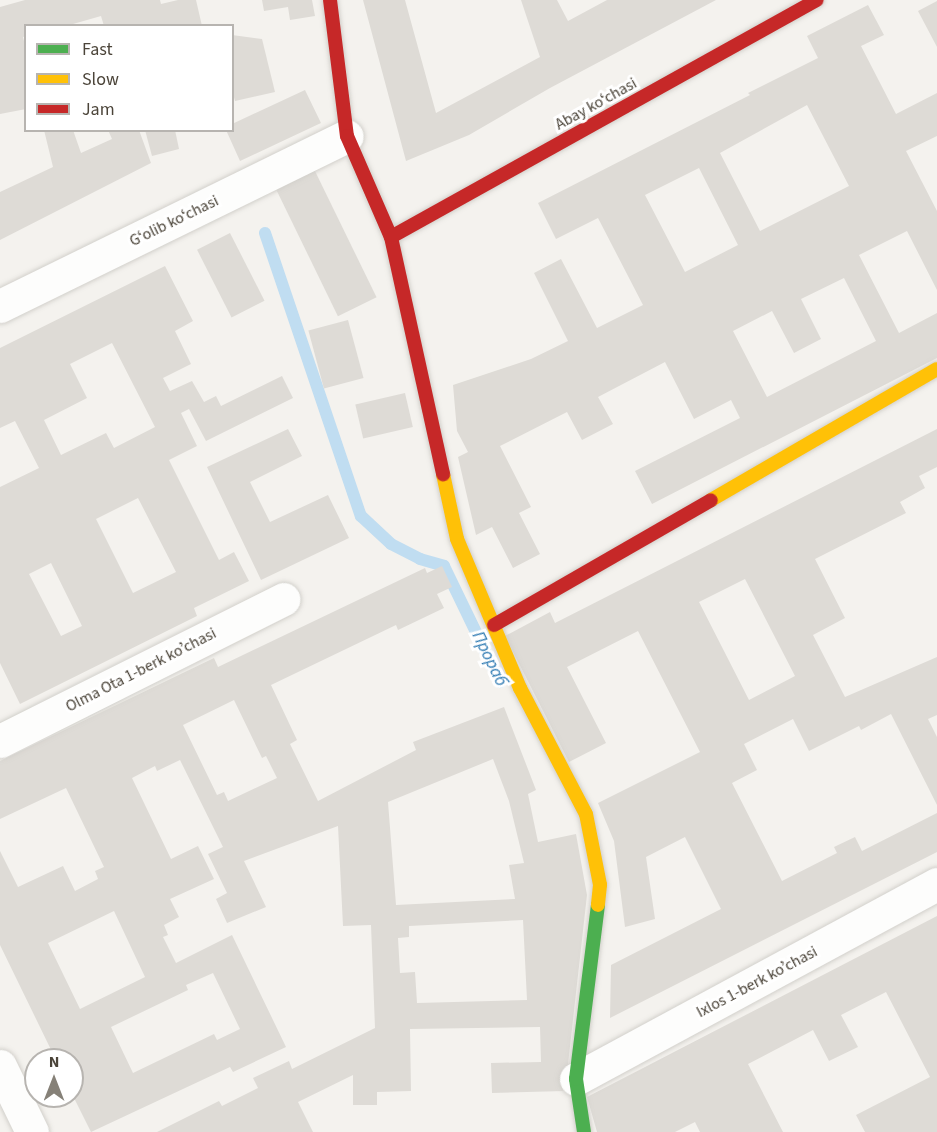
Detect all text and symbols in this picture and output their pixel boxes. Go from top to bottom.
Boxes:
legend [24,24,234,132]
text: Fast [82,37,113,62]
text: Slow [82,67,119,92]
street label: Abay koʻchasi [552,74,640,134]
text: Jam [82,97,115,122]
street label: Gʻolib koʻchasi [126,191,222,251]
street label: Olma Ota 1-berk koʼchasi [62,624,220,716]
water label: Прораб [466,628,512,690]
street label: Ixlos 1-berk koʼchasi [693,942,821,1022]
north arrow [24,1048,84,1108]
text: N [49,1051,59,1073]

